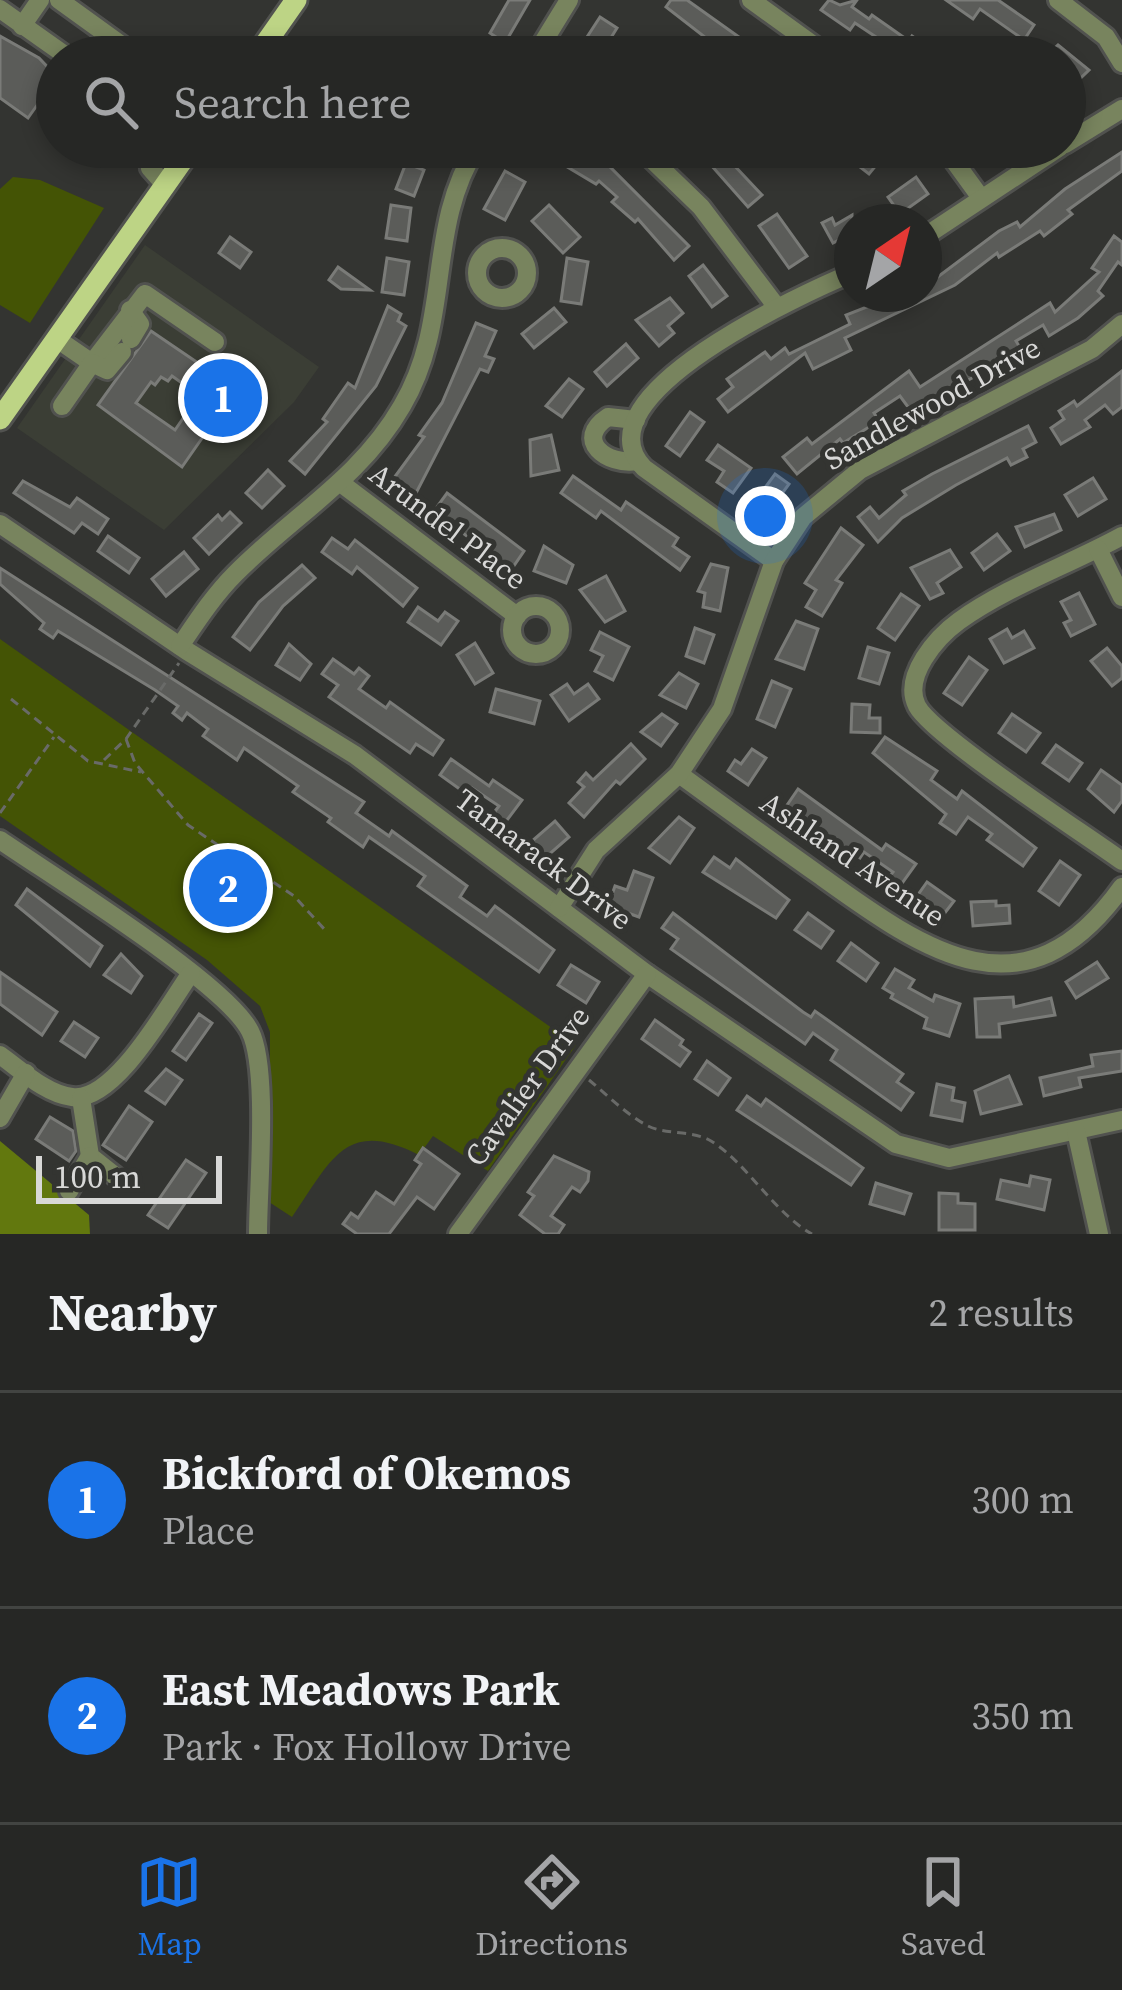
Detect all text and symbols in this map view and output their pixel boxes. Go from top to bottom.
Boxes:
search box [36,36,1086,168]
icon: search [78,69,144,135]
text: Search here [174,71,411,133]
north arrow [834,204,942,312]
street label: Sandlewood Drive [817,327,1047,479]
pin: 1 [184,353,262,443]
street label: Arundel Place [361,453,535,599]
your location [735,486,795,546]
street label: Tamarack Drive [447,779,641,939]
street label: Ashland Avenue [752,782,954,936]
pin: 2 [189,843,267,933]
street label: Cavalier Drive [455,998,599,1174]
scale bar [36,1150,222,1203]
text: 100 m [54,1154,141,1199]
text: Nearby [48,1277,217,1347]
text: 2 results [929,1286,1074,1339]
text: Bickford of Okemos [162,1442,571,1504]
text: 1 [76,1473,98,1526]
text: 300 m [971,1473,1074,1526]
text: Place [162,1504,255,1557]
text: East Meadows Park [162,1658,559,1720]
text: 2 [76,1689,98,1742]
text: 350 m [971,1689,1074,1742]
text: Park · Fox Hollow Drive [162,1720,572,1773]
tab: Map [136,1849,202,1966]
tab: Directions [475,1849,628,1966]
tab: Saved [901,1849,986,1966]

